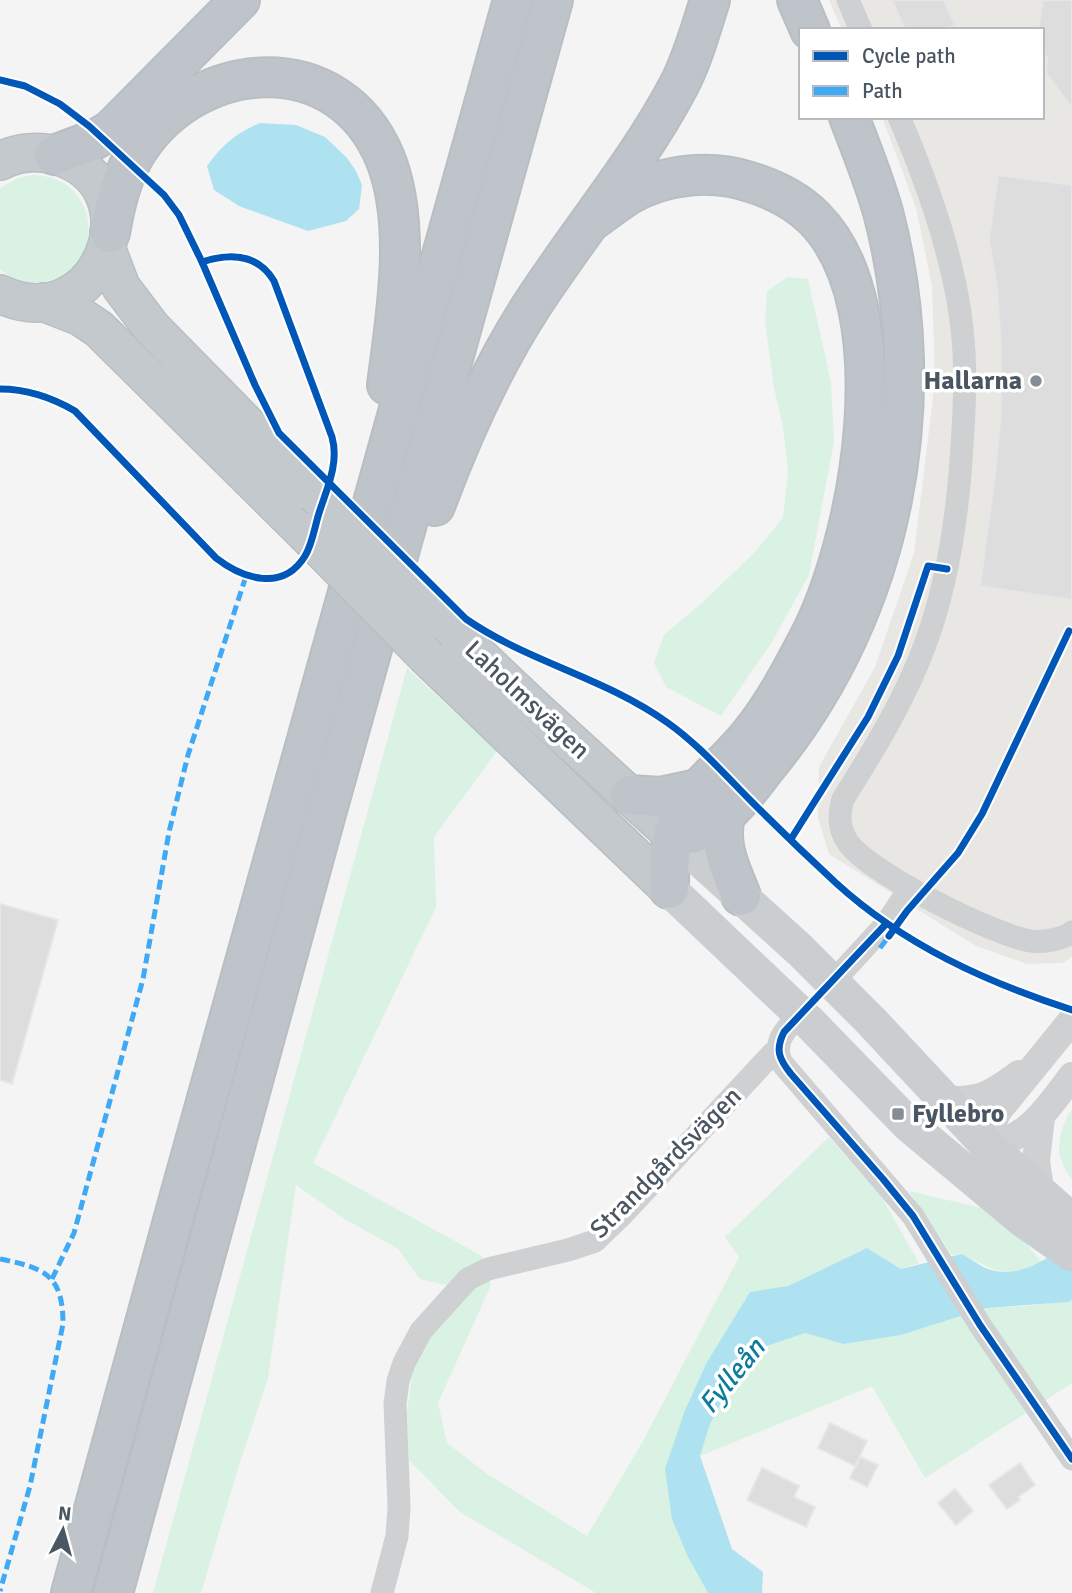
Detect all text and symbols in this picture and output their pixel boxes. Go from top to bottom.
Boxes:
legend [799,28,1044,119]
text: Cycle path [862,43,956,69]
text: Path [862,78,903,104]
place label: Hallarna [923,365,1022,397]
marker: Hallarna [1028,373,1044,389]
street label: Laholmsvägen [458,634,596,766]
street label: Strandgårdsvägen [584,1081,748,1245]
place label: Fyllebro [912,1098,1004,1130]
marker: Fyllebro [890,1106,906,1122]
water label: Fylleån [692,1331,773,1420]
north arrow [28,1495,98,1565]
text: N [57,1501,72,1527]

